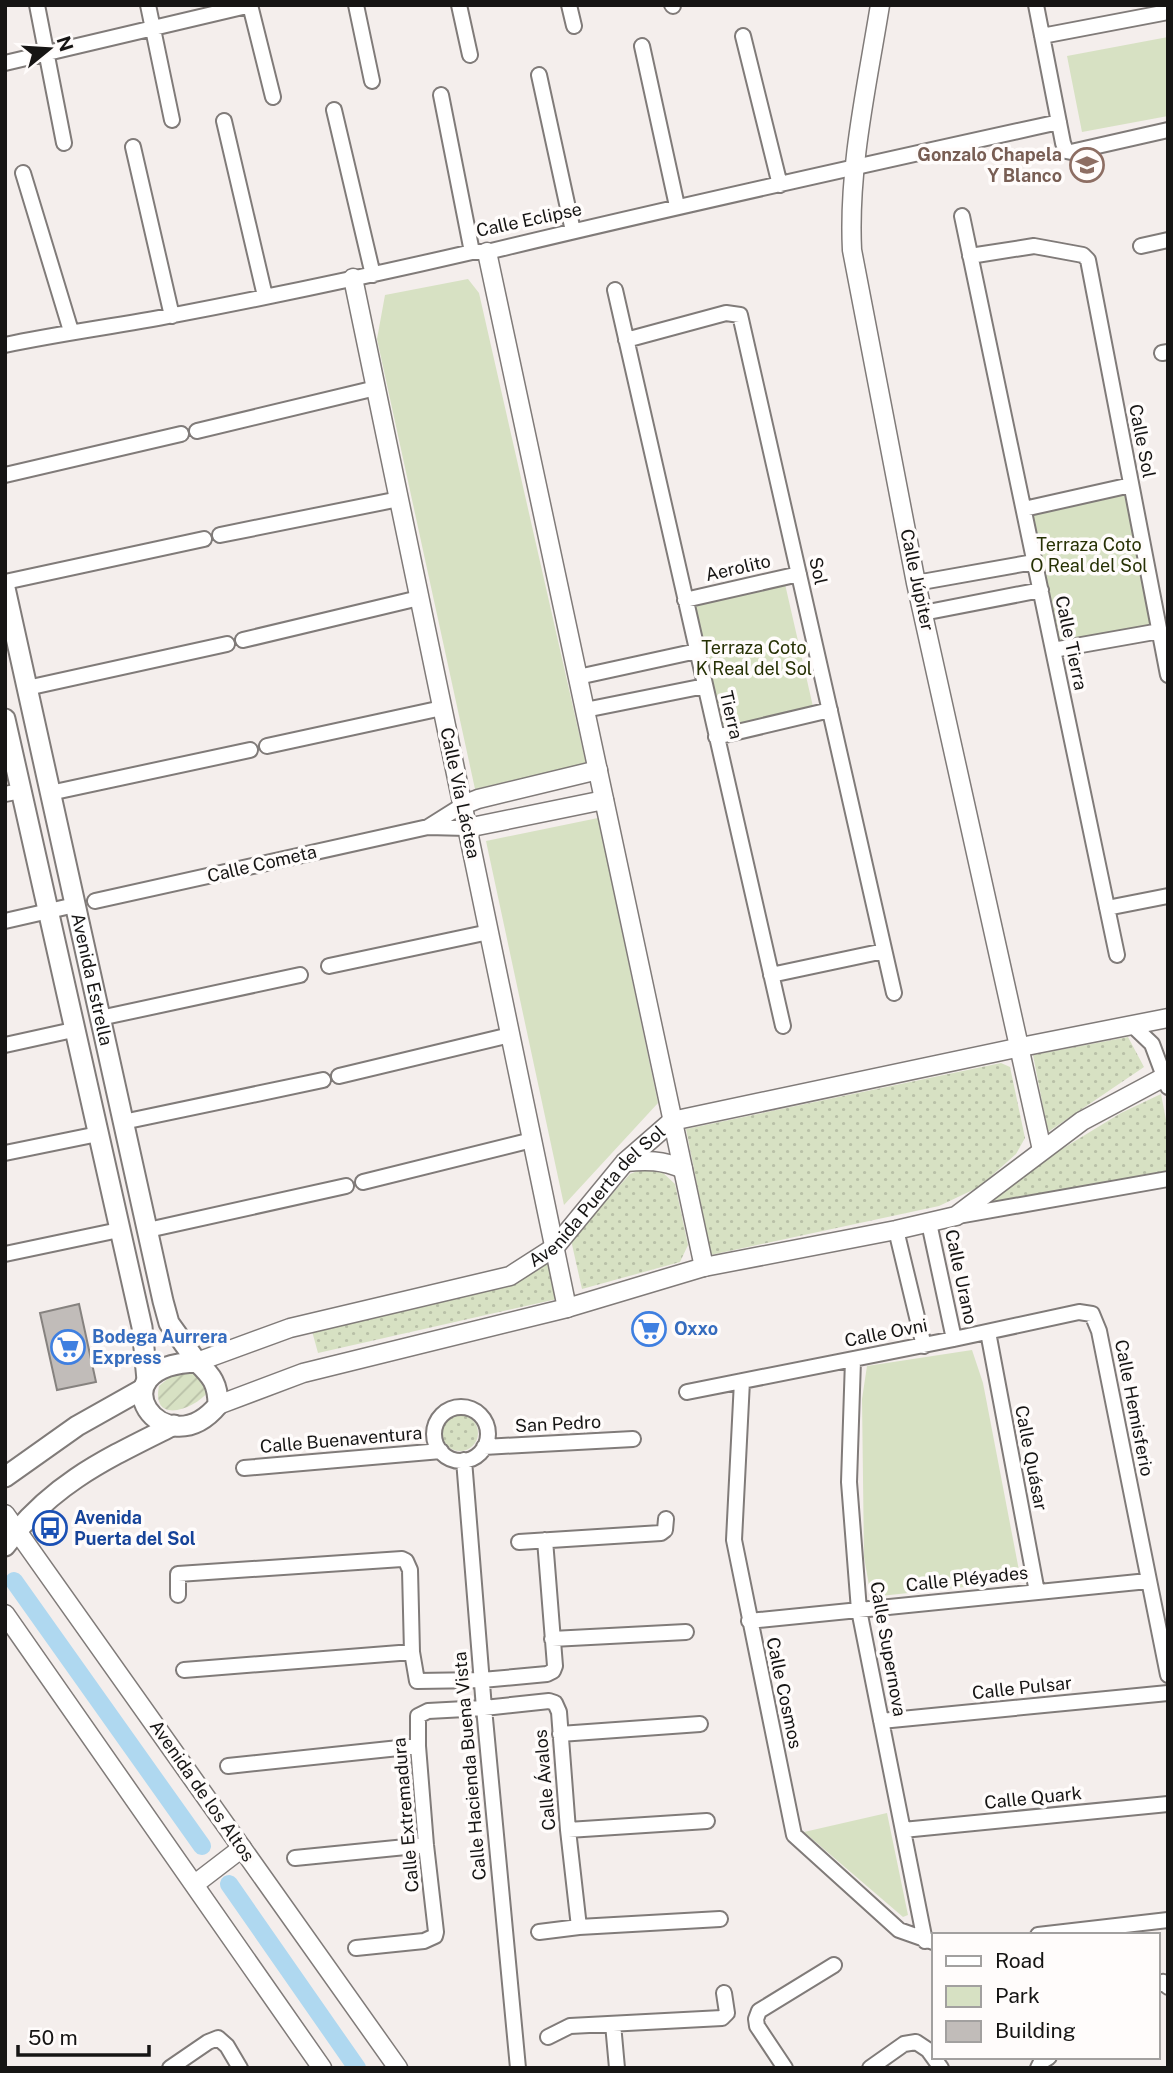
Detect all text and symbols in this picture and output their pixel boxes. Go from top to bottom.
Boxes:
north arrow [14,14,84,84]
text: N [52,33,78,54]
place label: Gonzalo Chapela Y Blanco [917,144,1062,186]
school or university icon: Gonzalo Chapela Y Blanco [1068,146,1106,184]
street label: Calle Eclipse [474,198,584,241]
street label: Calle Sol [1125,402,1160,480]
street label: Calle Júpiter [896,527,939,633]
park label: Terraza Coto O Real del Sol [1030,534,1148,576]
street label: Aerolito [703,550,773,585]
street label: Sol [805,555,832,587]
street label: Calle Tierra [1051,594,1092,692]
park label: Terraza Coto K Real del Sol [696,637,812,679]
street label: Tierra [716,689,747,741]
street label: Calle Vía Láctea [436,726,485,860]
street label: Calle Cometa [205,841,319,886]
street label: Avenida Estrella [67,911,117,1048]
street label: Avenida Puerta del Sol [524,1121,669,1271]
street label: Calle Urano [941,1227,982,1326]
supermarket icon: Oxxo [630,1310,668,1348]
street label: Calle Ovni [843,1314,929,1351]
place label: Oxxo [674,1318,718,1339]
place label: Bodega Aurrera Express [92,1326,228,1368]
supermarket icon: Bodega Aurrera Express [49,1328,87,1366]
street label: Calle Hemisferio [1111,1338,1158,1478]
street label: Calle Quásar [1011,1403,1052,1512]
street label: San Pedro [514,1411,602,1436]
street label: Calle Buenaventura [259,1422,423,1457]
place label: Avenida Puerta del Sol [74,1507,196,1549]
bus stop icon: Avenida Puerta del Sol [31,1509,69,1547]
street label: Calle Pléyades [905,1562,1029,1595]
street label: Calle Supernova [866,1580,911,1718]
street label: Calle Cosmos [762,1635,807,1750]
street label: Calle Hacienda Buena Vista [449,1651,490,1881]
street label: Calle Pulsar [971,1672,1073,1703]
street label: Avenida de los Altos [146,1716,259,1865]
street label: Calle Ávalos [529,1729,559,1832]
street label: Calle Extremadura [388,1737,423,1893]
street label: Calle Quark [983,1782,1083,1813]
legend [932,1933,1159,2059]
text: Road [995,1948,1045,1973]
text: Park [995,1983,1040,2008]
scale bar [18,2014,149,2058]
text: Building [995,2018,1076,2043]
text: 50 m [28,2025,78,2050]

